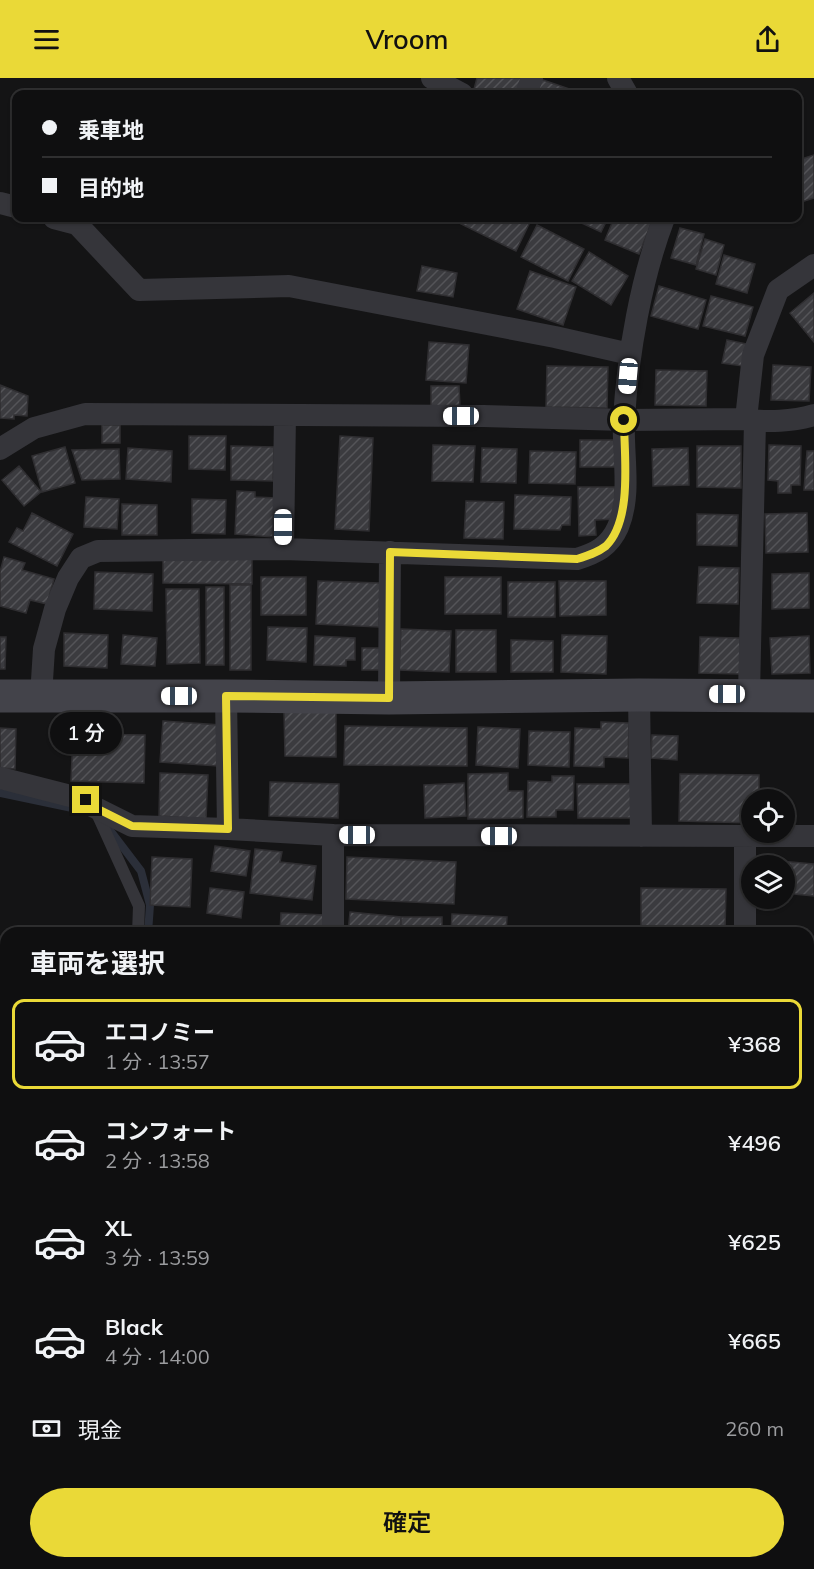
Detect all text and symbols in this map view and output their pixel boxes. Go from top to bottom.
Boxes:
text: Vroom [366,22,448,56]
icon: menu [30,23,63,56]
icon: share [751,23,784,56]
text: 乗車地 [78,116,144,144]
text: 目的地 [78,174,144,202]
car [617,357,639,395]
route start [610,406,637,433]
car [443,407,479,425]
car [274,509,292,545]
car [709,685,745,703]
car [161,687,197,705]
callout: 1 分 [50,713,122,755]
text: 1 分 [67,720,105,745]
route end [72,786,99,813]
map controls [741,789,795,909]
button: locate [741,789,795,843]
car [339,826,375,844]
car [481,827,517,845]
button: layers [741,855,795,909]
text: 車両を選択 [30,946,165,980]
icon: car [33,1017,87,1071]
text: エコノミー [105,1018,215,1046]
text: ¥368 [728,1030,781,1058]
text: 1 分 · 13:57 [105,1049,210,1074]
icon: car [33,1116,87,1170]
text: コンフォート [105,1117,236,1145]
text: ¥496 [728,1129,781,1157]
text: 2 分 · 13:58 [105,1148,210,1173]
text: XL [105,1214,132,1242]
icon: car [33,1215,87,1269]
text: ¥625 [728,1228,781,1256]
text: 3 分 · 13:59 [105,1245,210,1270]
text: Black [105,1313,163,1341]
icon: car [33,1314,87,1368]
text: ¥665 [728,1327,781,1355]
text: 4 分 · 14:00 [105,1344,210,1369]
icon: cash [30,1412,63,1445]
text: 現金 [78,1416,122,1444]
text: 260 m [725,1416,784,1441]
button: 確定 [30,1488,784,1557]

